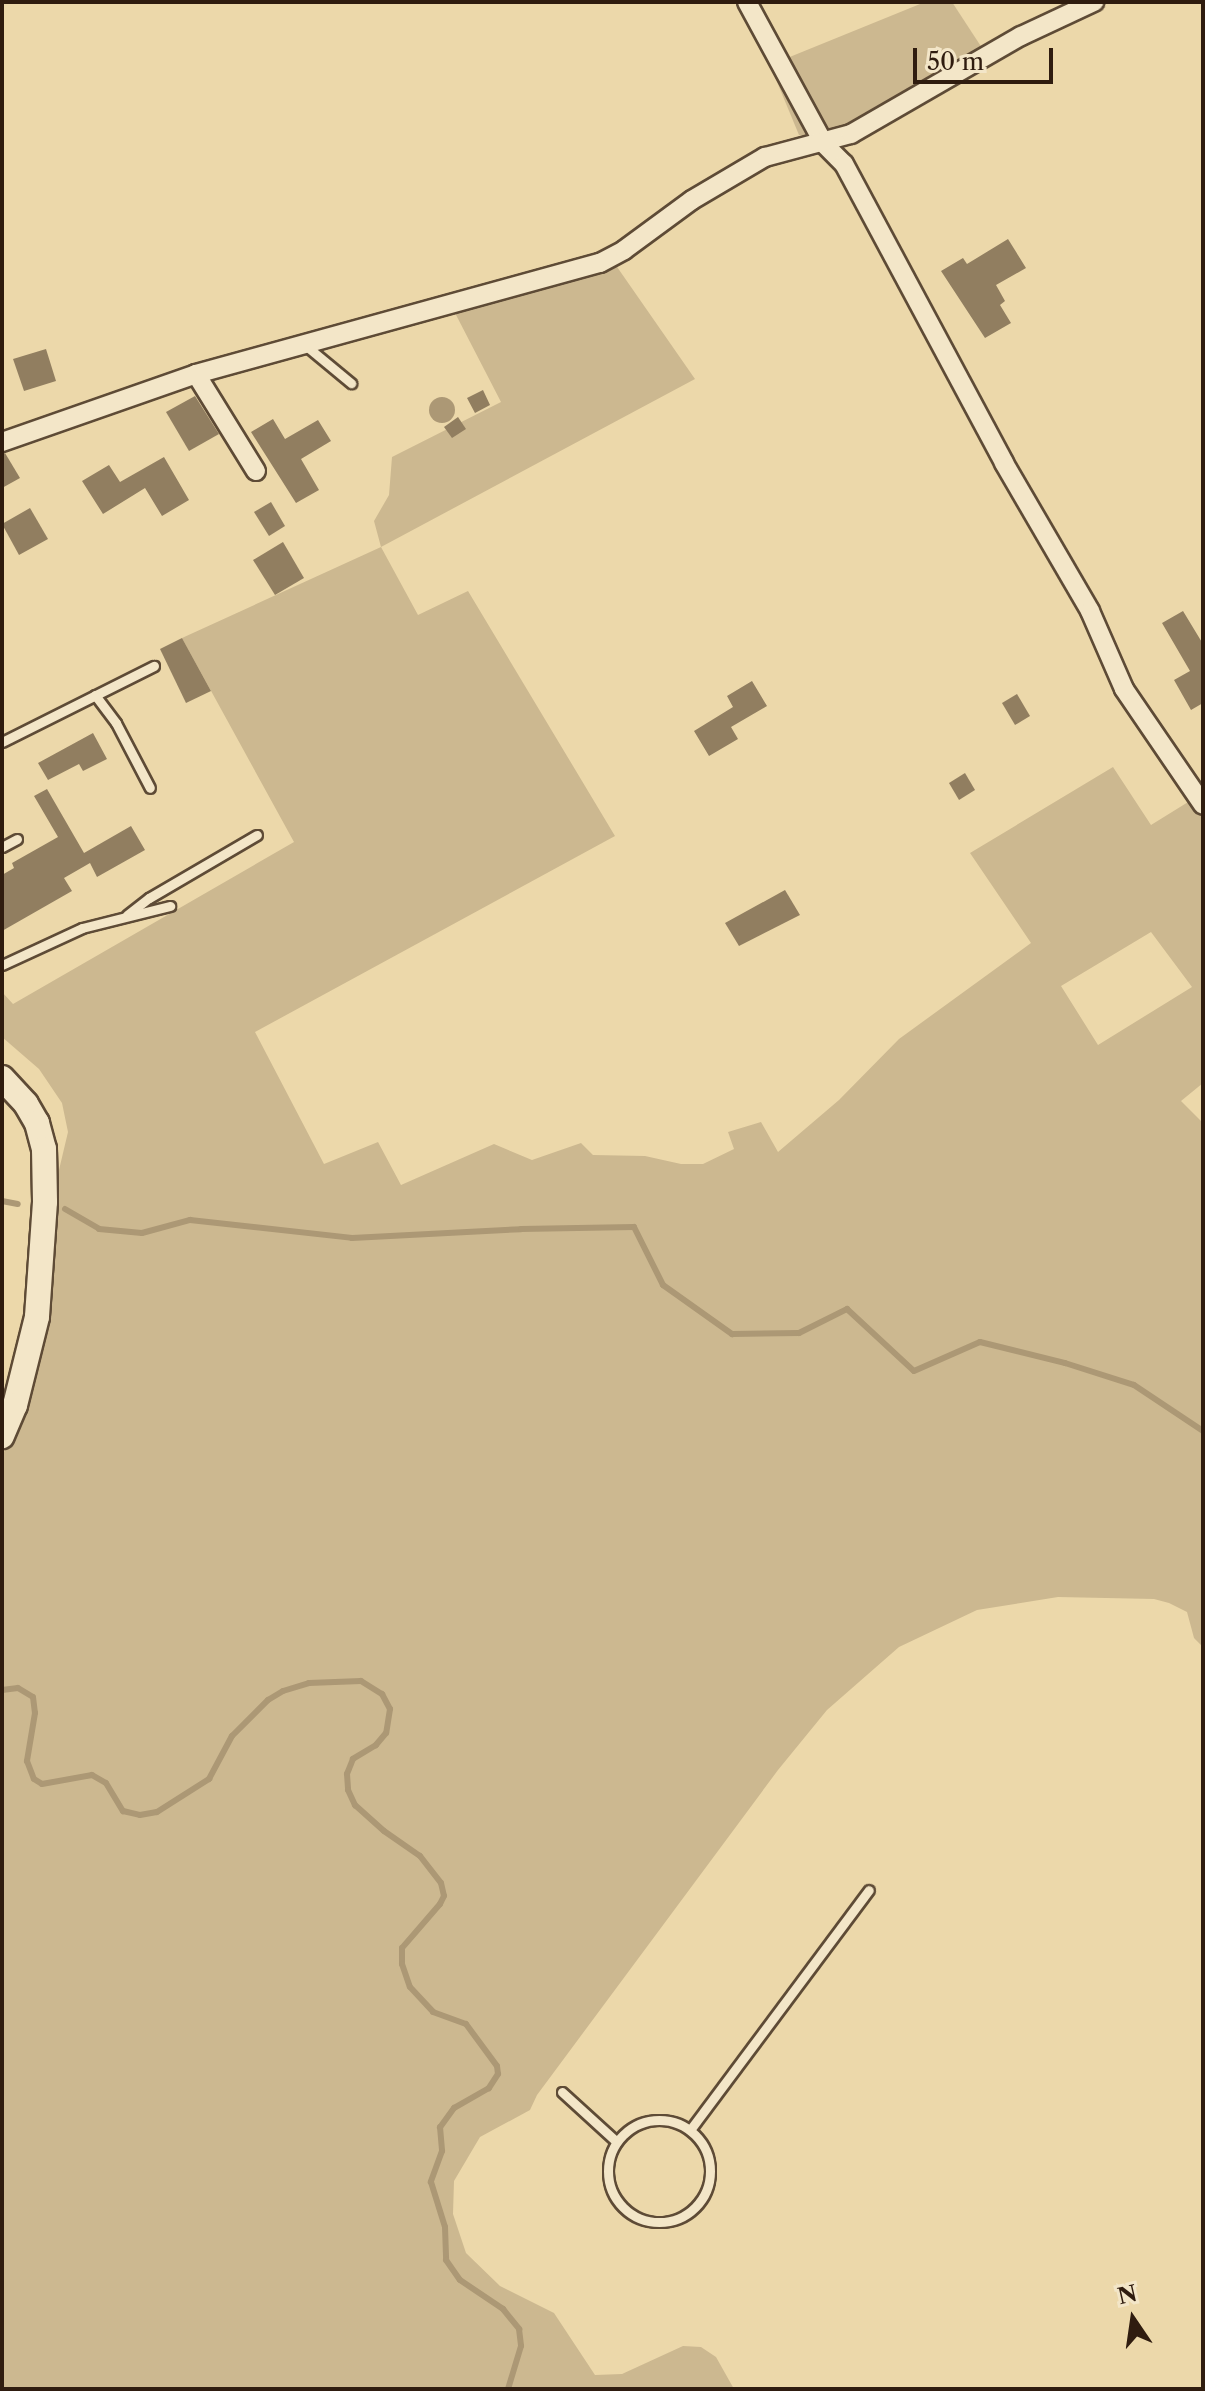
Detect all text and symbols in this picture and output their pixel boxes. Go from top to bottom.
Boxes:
scale bar [917,32,1057,82]
text: 50 m [927,47,984,76]
north arrow [1093,2279,1173,2359]
text: N [1115,2280,1140,2310]

